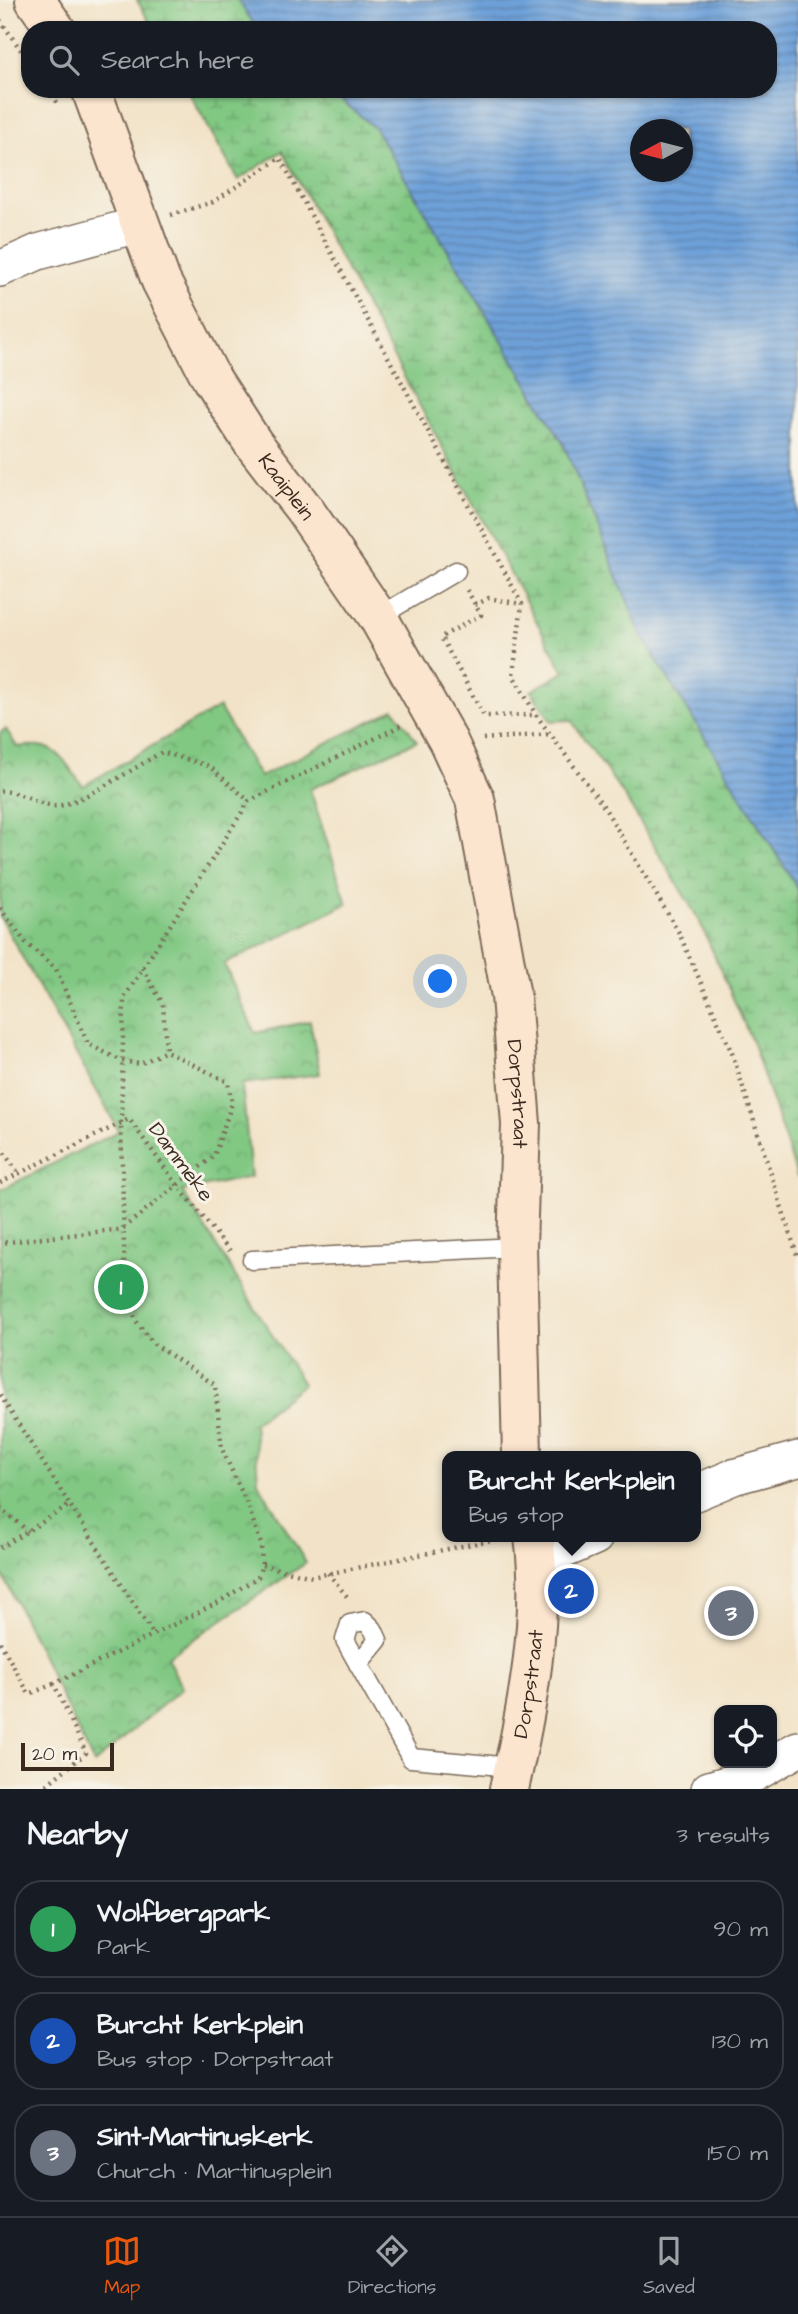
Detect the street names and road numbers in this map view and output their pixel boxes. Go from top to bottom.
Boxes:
street label: Kaaiplein [252,447,322,526]
street label: Dorpstraat [500,1038,536,1149]
street label: Dammeke [142,1116,220,1208]
street label: Dorpstraat [506,1628,550,1741]

